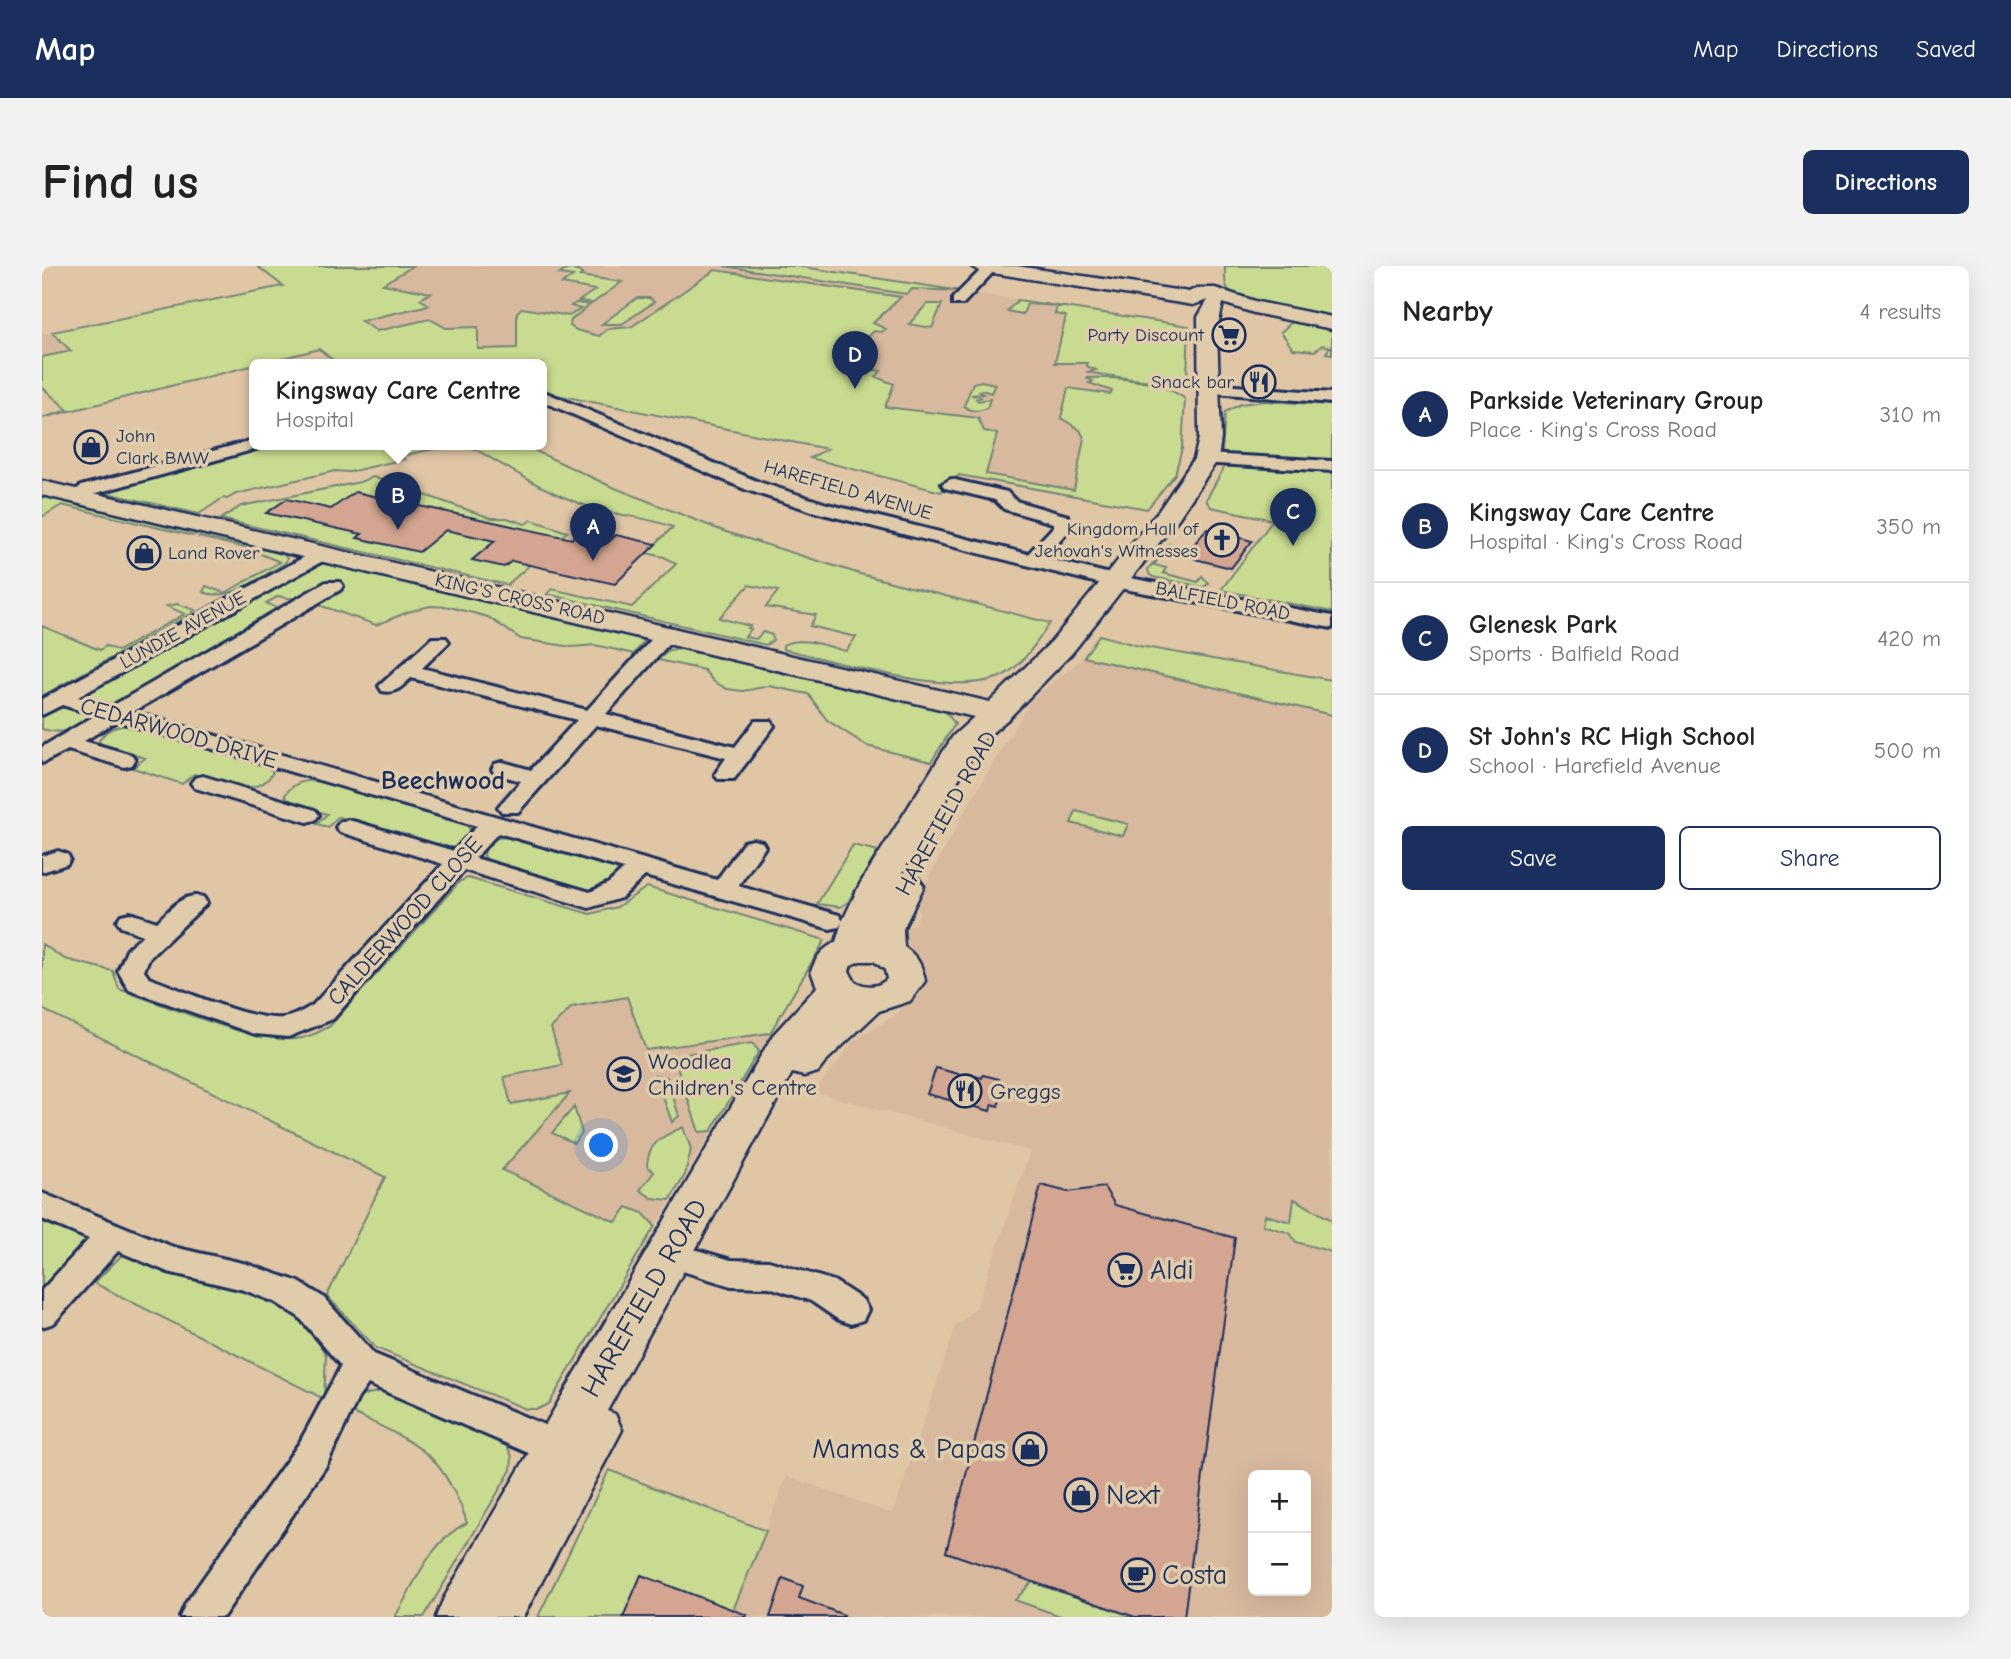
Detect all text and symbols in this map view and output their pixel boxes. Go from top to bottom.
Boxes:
text: Map [35,30,96,68]
text: Map [1693,35,1739,63]
text: Directions [1777,35,1878,63]
text: Saved [1916,35,1976,63]
button: Directions [1803,150,1969,214]
text: Find us [42,154,198,210]
text: Nearby [1402,294,1493,329]
text: 4 results [1859,298,1941,325]
supermarket icon: Party Discount [1210,316,1248,354]
place label: Party Discount [1088,324,1205,346]
pin: D [832,331,878,389]
popup [249,359,547,450]
restaurant icon: Snack bar [1240,363,1278,401]
place label: Snack bar [1151,371,1234,393]
text: Kingsway Care Centre [276,376,520,406]
text: Parkside Veterinary Group [1469,386,1763,416]
text: A [1419,401,1431,428]
text: 310 m [1880,401,1941,428]
text: Hospital [276,406,354,433]
text: Place · King's Cross Road [1469,416,1717,443]
place label: John Clark BMW [116,425,209,469]
shop icon: John Clark BMW [72,428,110,466]
street label: HAREFIELD AVENUE [761,455,935,525]
pin: B [375,472,421,530]
pin: C [1270,488,1316,546]
text: Kingsway Care Centre [1469,498,1714,528]
pin: A [570,503,616,561]
text: B [1418,513,1432,540]
text: 350 m [1876,513,1941,540]
place label: Kingdom Hall of Jehovah's Witnesses [1035,518,1200,562]
church icon: Kingdom Hall of Jehovah's Witnesses [1203,521,1241,559]
text: Hospital · King's Cross Road [1469,528,1743,555]
shop icon: Land Rover [125,534,163,572]
place label: Land Rover [168,542,260,564]
street label: KING'S CROSS ROAD [433,569,607,629]
street label: BALFIELD ROAD [1154,577,1292,625]
street label: LUNDIE AVENUE [116,586,250,674]
text: Glenesk Park [1469,610,1617,640]
text: C [1418,625,1432,652]
text: 420 m [1877,625,1941,652]
text: Sports · Balfield Road [1469,640,1680,667]
street label: CEDARWOOD DRIVE [77,692,281,774]
text: St John's RC High School [1469,722,1756,752]
street label: HAREFIELD ROAD [890,726,1002,900]
text: D [1418,737,1432,764]
text: 500 m [1874,737,1941,764]
text: School · Harefield Avenue [1469,752,1721,779]
district label: Beechwood [381,766,505,796]
button: Save [1402,826,1665,890]
button: Share [1679,826,1941,890]
street label: CALDERWOOD CLOSE [322,831,488,1011]
place label: Woodlea Children's Centre [648,1048,817,1101]
school or university icon: Woodlea Children's Centre [605,1055,643,1093]
restaurant icon: Greggs [946,1072,984,1110]
place label: Greggs [990,1078,1061,1105]
your location [584,1128,618,1162]
street label: HAREFIELD ROAD [574,1193,714,1403]
supermarket icon: Aldi [1106,1251,1144,1289]
place label: Aldi [1150,1254,1194,1286]
shop icon: Mamas & Papas [1011,1430,1049,1468]
place label: Mamas & Papas [812,1433,1006,1465]
map controls [1248,1470,1311,1596]
button: + [1248,1470,1311,1533]
shop icon: Next [1062,1476,1100,1514]
place label: Next [1106,1479,1161,1511]
button: − [1248,1533,1311,1596]
cafe icon: Costa [1119,1556,1157,1594]
place label: Costa [1162,1559,1227,1591]

